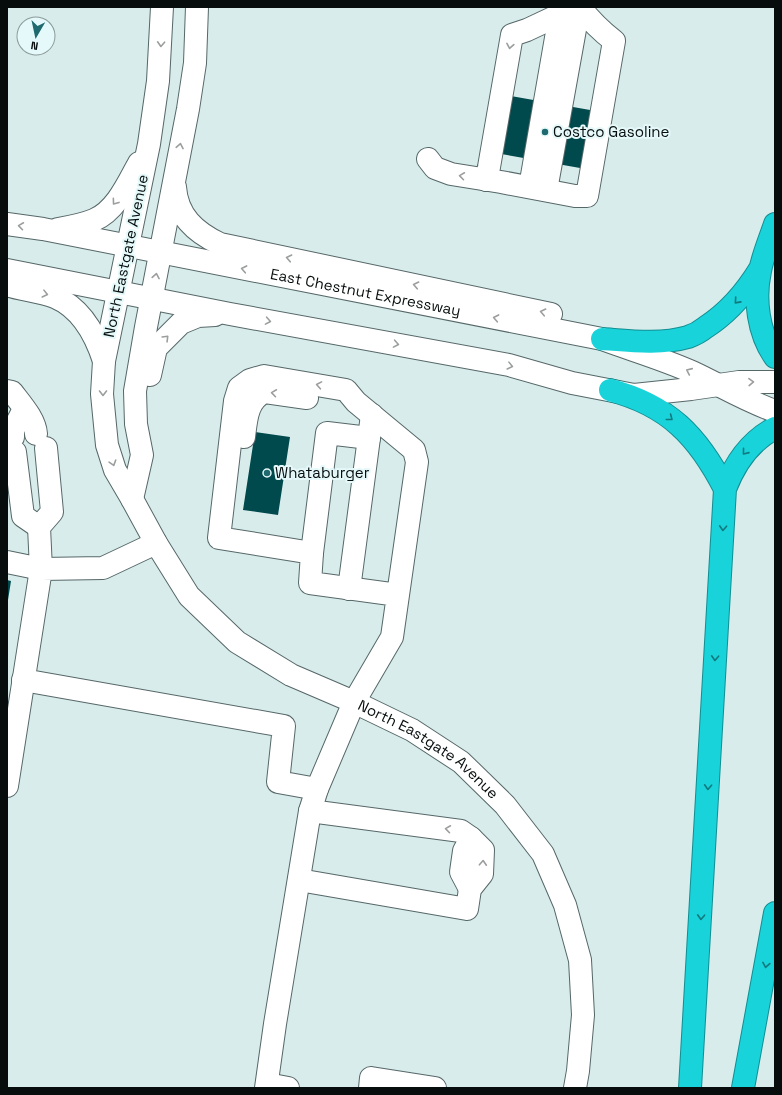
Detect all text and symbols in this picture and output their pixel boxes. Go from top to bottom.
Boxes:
north arrow [16,16,56,56]
text: N [30,38,39,53]
one-way arrow [156,41,165,47]
one-way arrow [506,43,515,49]
place label: Costco Gasoline [553,122,670,141]
marker: Costco Gasoline [540,127,550,137]
one-way arrow [176,142,184,149]
one-way arrow [459,172,465,181]
street label: North Eastgate Avenue [99,173,152,339]
one-way arrow [112,198,120,205]
one-way arrow [18,222,24,231]
one-way arrow [286,255,292,263]
street label: East Chestnut Expressway [269,264,462,320]
one-way arrow [241,266,247,274]
one-way arrow [151,272,160,279]
one-way arrow [413,282,419,290]
one-way arrow [42,290,48,298]
one-way arrow [735,296,742,303]
one-way arrow [540,309,546,317]
one-way arrow [492,315,499,323]
one-way arrow [265,316,271,325]
one-way arrow [161,335,169,343]
one-way arrow [393,339,399,348]
one-way arrow [507,361,513,369]
one-way arrow [686,368,693,376]
one-way arrow [748,378,754,386]
one-way arrow [316,382,322,390]
one-way arrow [271,389,277,398]
one-way arrow [99,390,107,396]
one-way arrow [666,413,673,420]
one-way arrow [743,448,750,455]
one-way arrow [108,460,117,467]
place label: Whataburger [275,463,370,482]
marker: Whataburger [262,468,272,478]
one-way arrow [718,525,727,531]
one-way arrow [711,655,720,661]
street label: North Eastgate Avenue [355,695,503,803]
one-way arrow [704,784,713,790]
one-way arrow [445,825,451,834]
one-way arrow [479,860,487,866]
one-way arrow [696,914,705,920]
one-way arrow [762,962,770,969]

